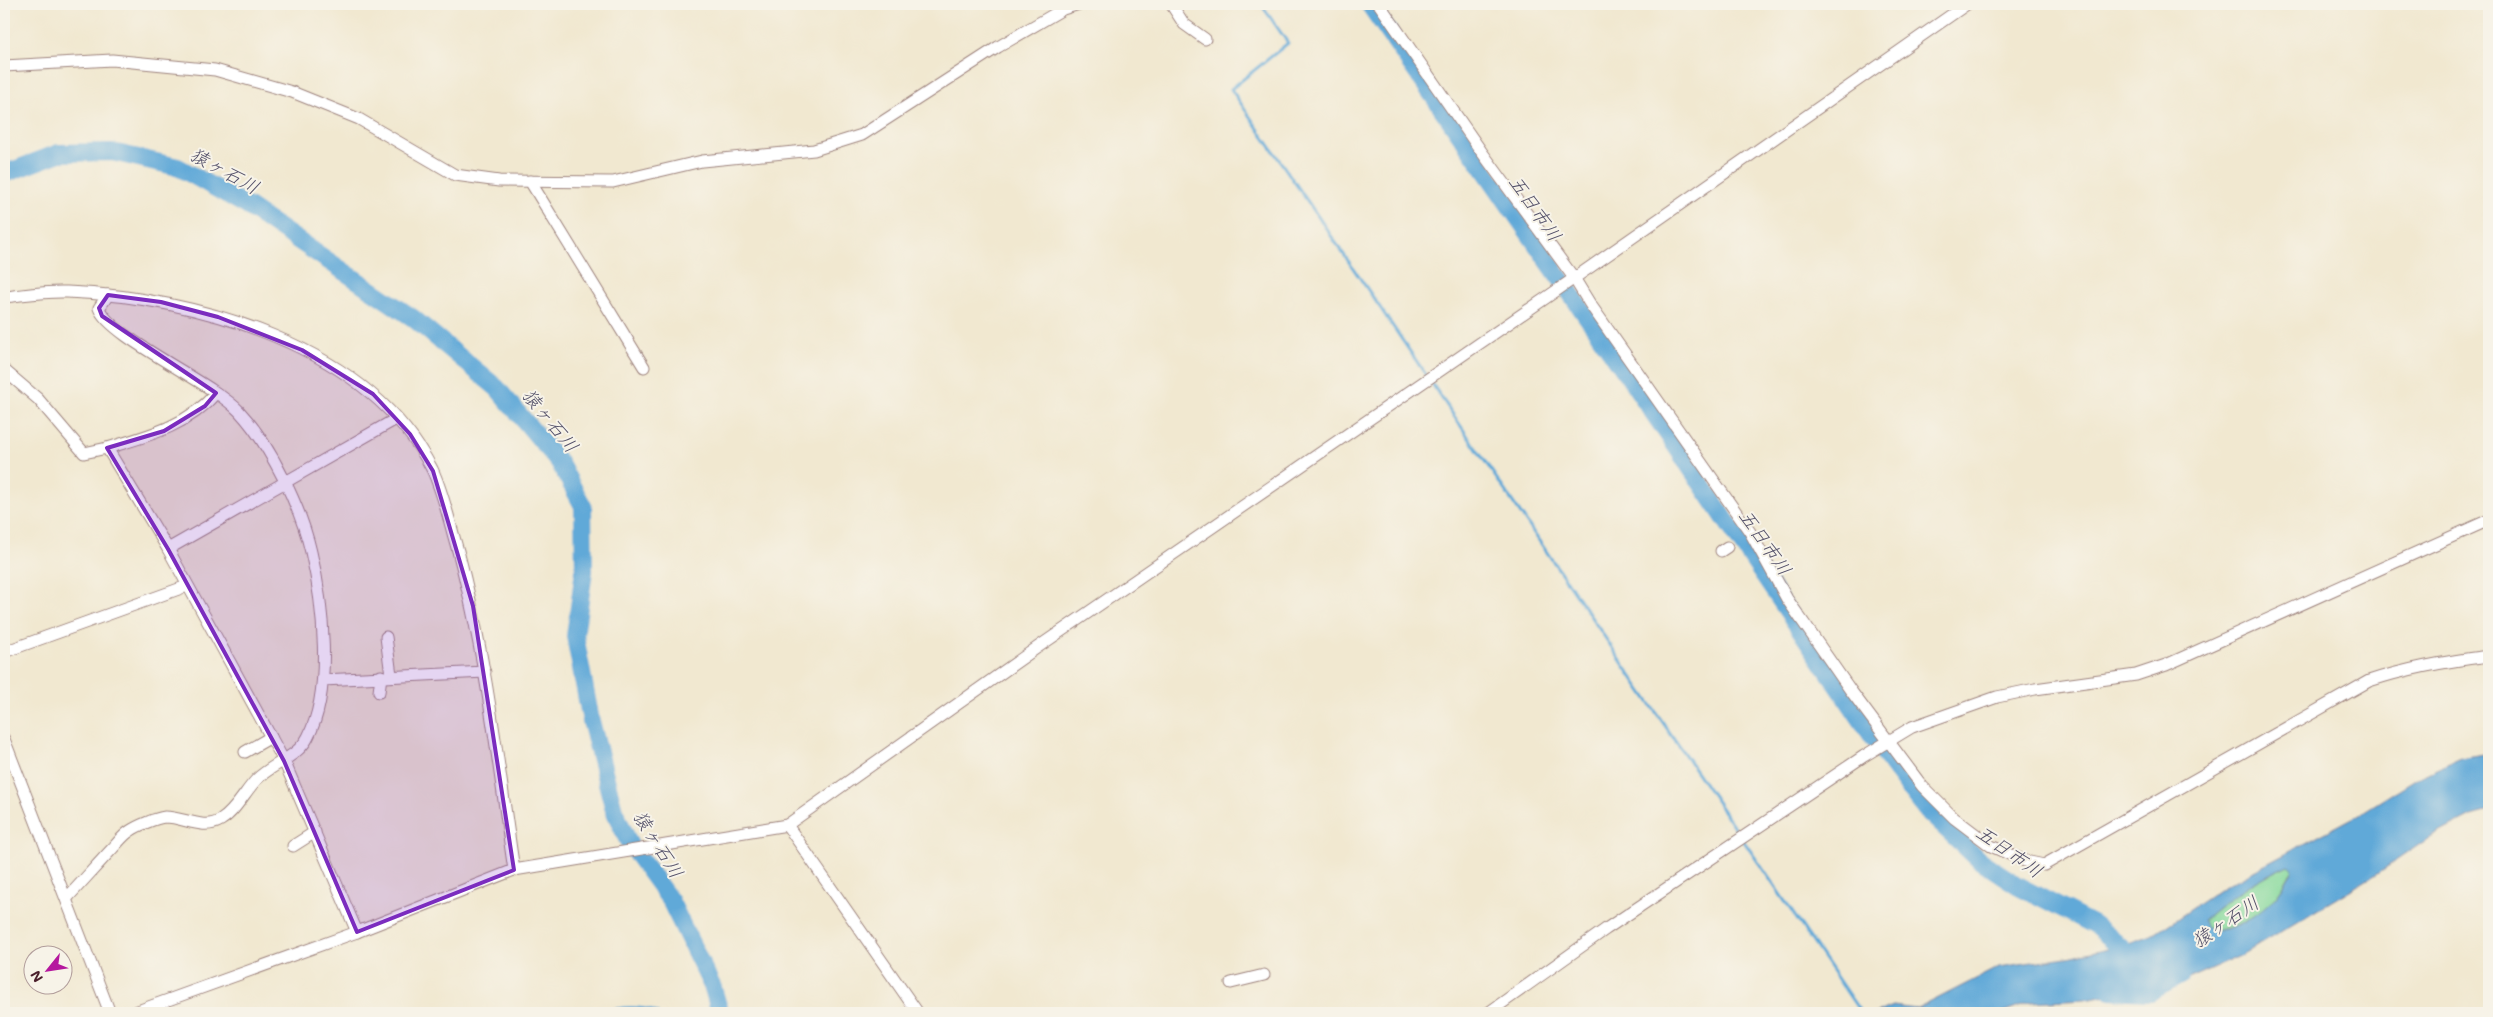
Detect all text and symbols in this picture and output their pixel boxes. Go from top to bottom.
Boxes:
water label: 猿ヶ石川 [186,141,264,199]
water label: 五日市川 [1504,170,1568,246]
water label: 猿ヶ石川 [517,383,585,457]
water label: 五日市川 [1734,504,1798,580]
water label: 猿ヶ石川 [628,805,690,883]
water label: 五日市川 [1972,819,2048,883]
water label: 猿ヶ石川 [2187,889,2263,953]
north arrow [22,944,72,994]
text: N [25,967,47,986]

